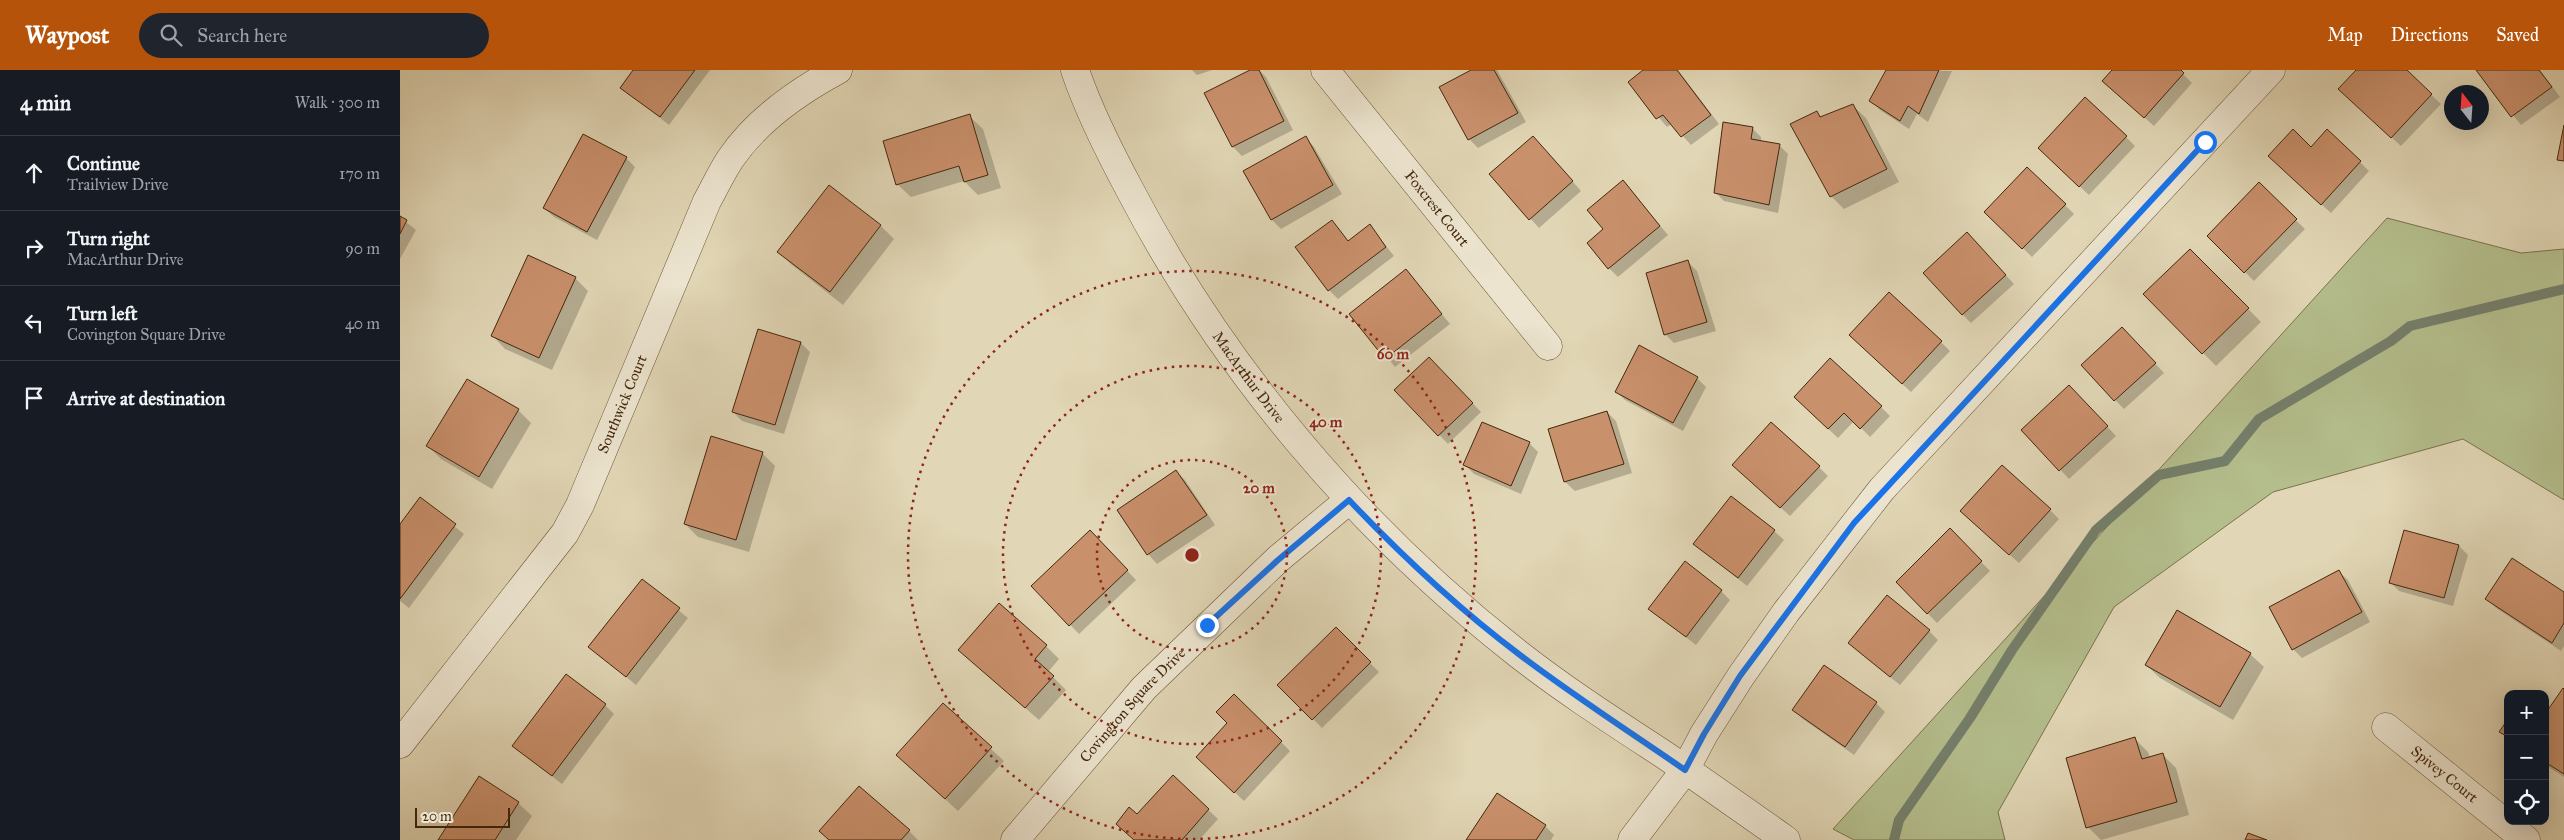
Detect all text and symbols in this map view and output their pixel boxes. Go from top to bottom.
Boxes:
search box [139,13,489,58]
text: Waypost [25,20,109,50]
icon: search [157,21,185,49]
text: Search here [197,24,287,47]
text: Map [2327,24,2363,46]
text: Directions [2391,24,2468,46]
text: Saved [2496,24,2539,46]
north arrow [2444,85,2489,130]
text: 4 min [20,90,71,116]
text: Walk · 300 m [295,93,380,112]
route start [2194,131,2217,154]
text: Continue [67,152,140,175]
icon: ahead [20,159,48,187]
text: 170 m [339,164,380,183]
street label: Foxcrest Court [1401,167,1473,251]
text: Trailview Drive [67,175,169,194]
text: Turn right [67,227,150,250]
icon: right [20,234,48,262]
text: 90 m [345,239,380,258]
text: MacArthur Drive [67,250,183,269]
text: Turn left [67,302,137,325]
icon: left [20,309,48,337]
text: 40 m [345,314,380,333]
text: Covington Square Drive [67,325,225,344]
street label: MacArthur Drive [1209,328,1288,426]
text: 60 m [1377,345,1410,363]
street label: Southwick Court [594,351,651,456]
icon: arrive [20,384,48,412]
text: Arrive at destination [67,387,225,410]
text: 40 m [1310,413,1343,432]
text: 20 m [1243,479,1275,497]
centre of rings [1183,546,1201,564]
route end [1196,614,1219,637]
street label: Covington Square Drive [1076,644,1189,766]
map controls [2504,690,2549,825]
button: + [2504,690,2549,735]
button: − [2504,735,2549,780]
street label: Spivey Court [2407,742,2482,807]
button: locate [2504,780,2549,825]
scale bar [415,805,510,828]
text: 20 m [422,808,452,825]

